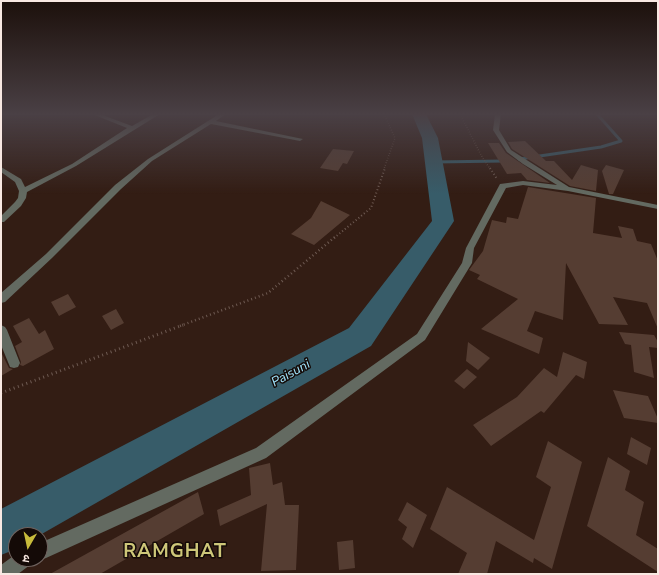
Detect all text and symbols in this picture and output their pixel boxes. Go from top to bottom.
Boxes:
water label: Paisuni [269,357,313,391]
north arrow [8,527,48,567]
district label: RAMGHAT [123,541,227,563]
text: उ [22,550,31,566]

